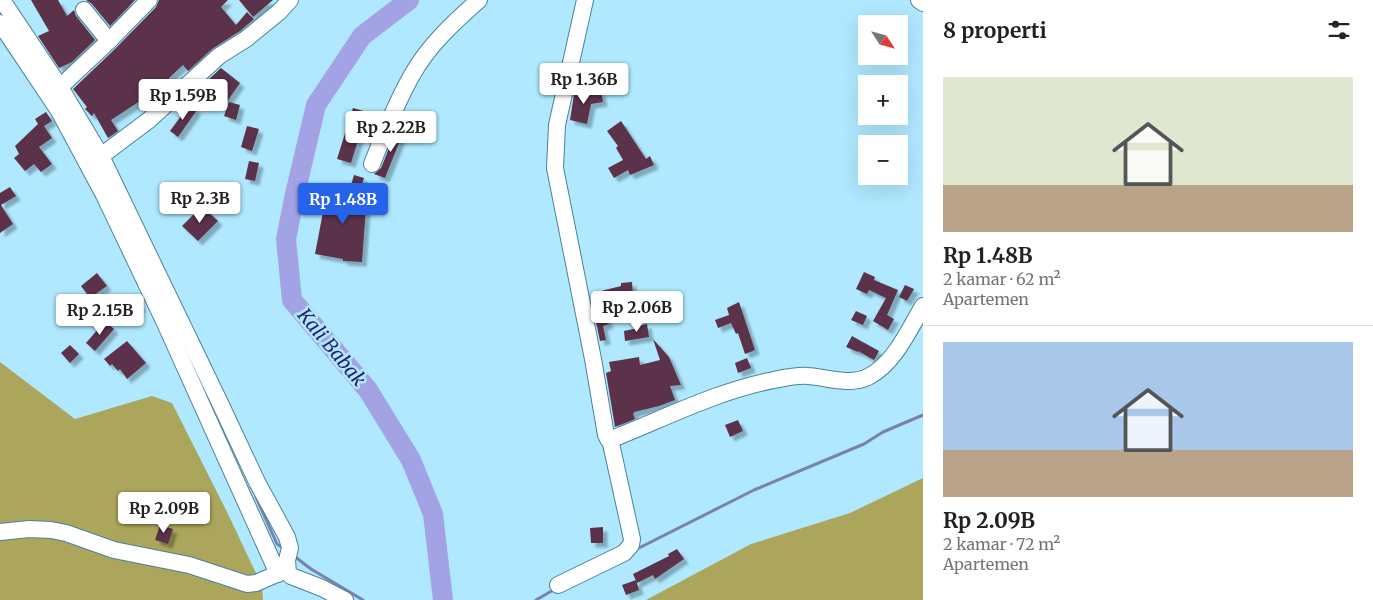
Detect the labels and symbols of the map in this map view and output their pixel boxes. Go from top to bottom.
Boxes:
north arrow [858,15,908,65]
pin: Rp 1.36B [532,62,636,105]
pin: Rp 1.59B [131,78,235,121]
pin: Rp 2.22B [339,110,443,153]
pin: Rp 2.3B [154,182,246,224]
pin: Rp 1.48B [291,182,395,225]
pin: Rp 2.06B [585,290,689,333]
pin: Rp 2.15B [48,294,152,336]
water label: Kali Babak [292,303,372,391]
pin: Rp 2.09B [112,492,216,534]

